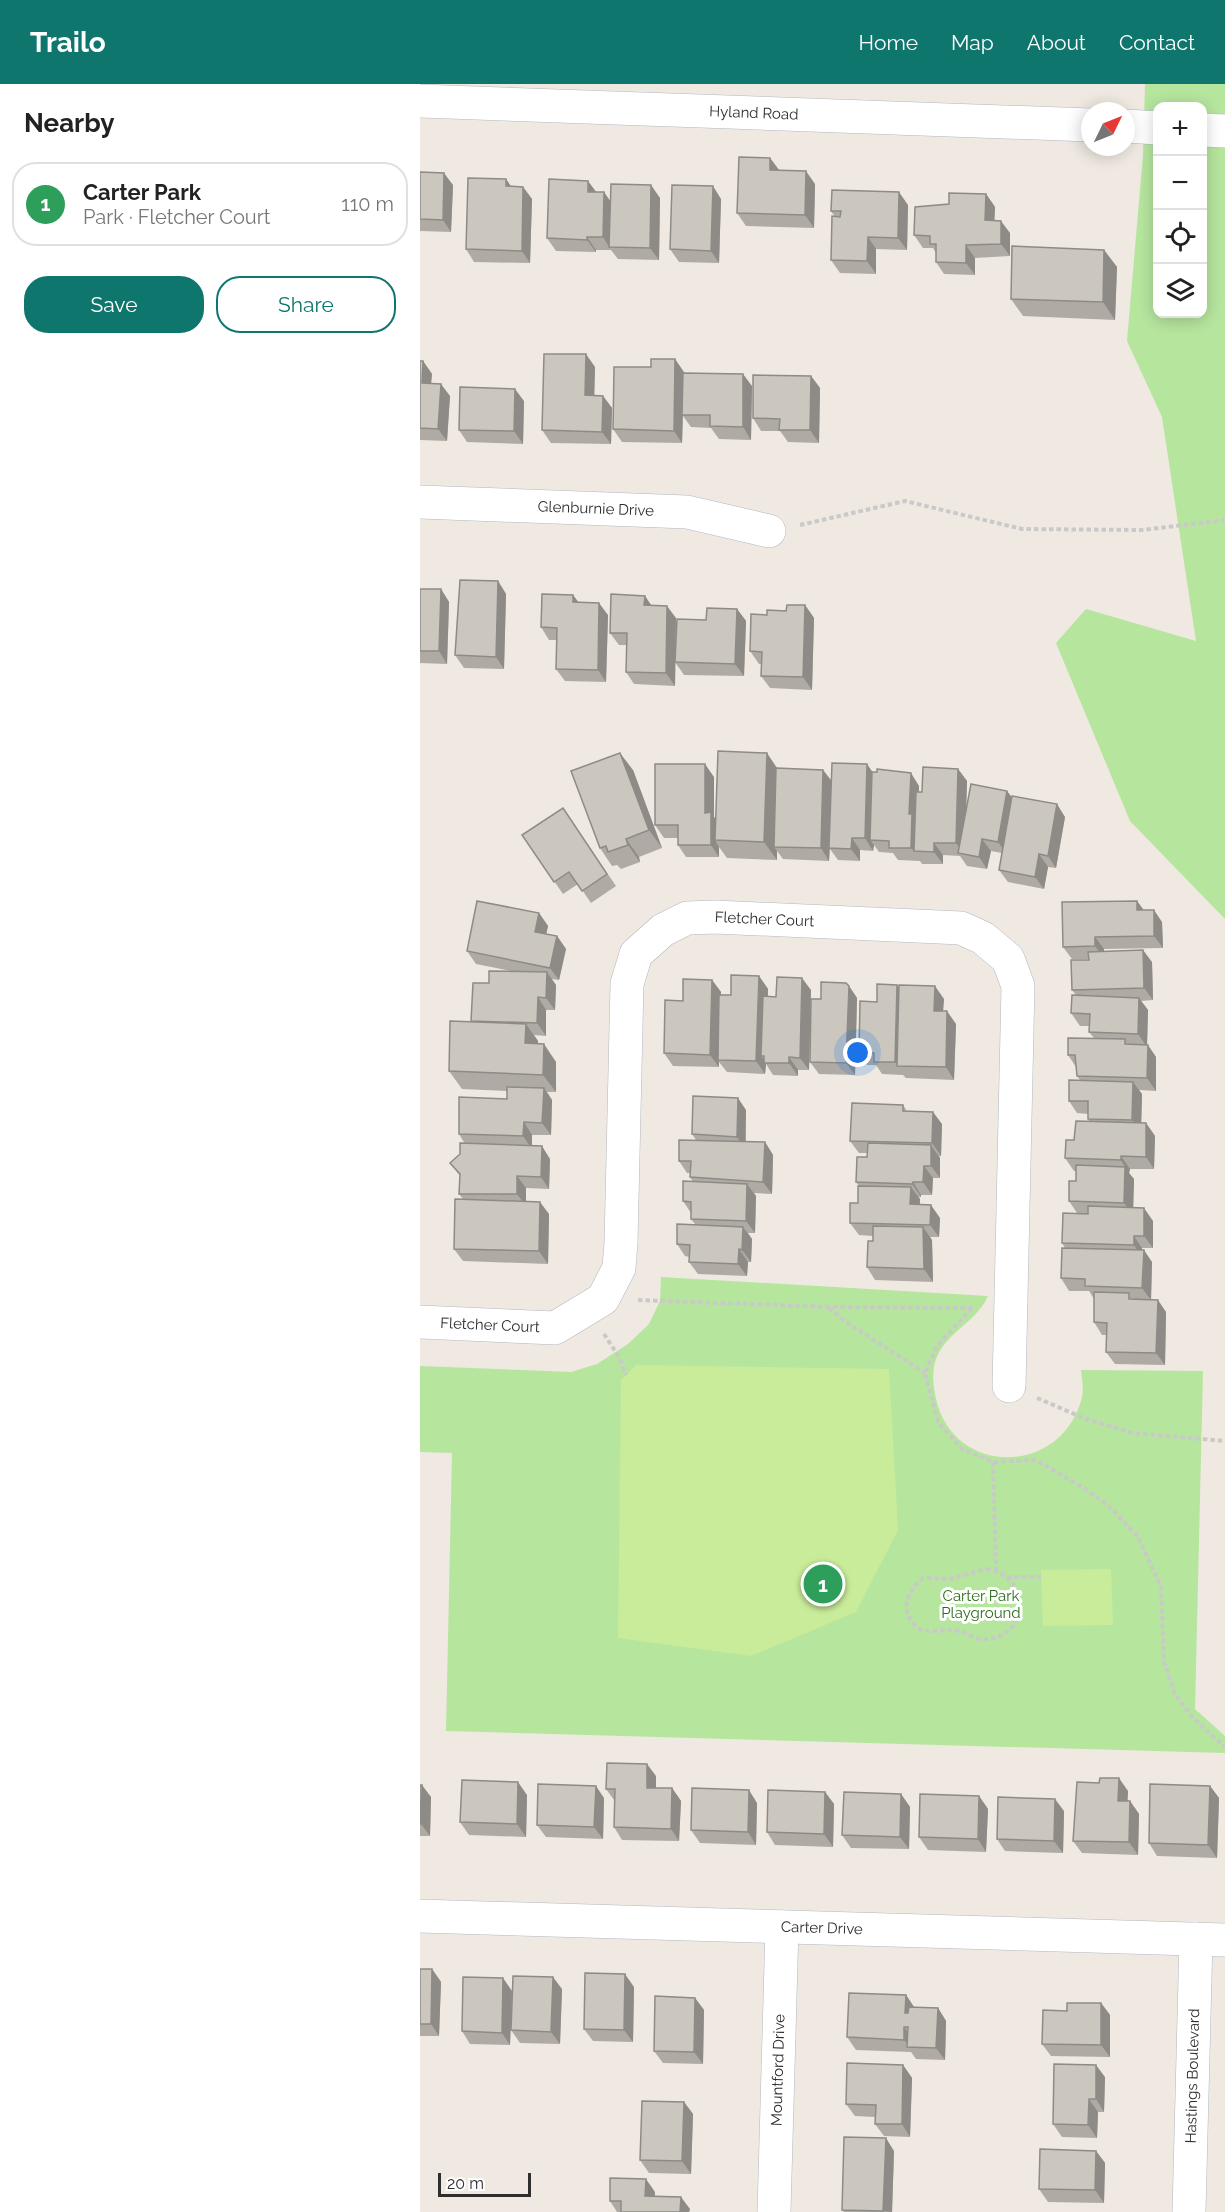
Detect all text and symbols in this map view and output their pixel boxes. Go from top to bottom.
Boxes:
text: Trailo [30,26,106,59]
text: Home [859,30,918,55]
text: Map [951,30,994,55]
text: About [1027,30,1086,55]
text: Contact [1119,30,1195,55]
street label: Hyland Road [709,102,799,124]
north arrow [1081,102,1135,156]
map controls [1153,102,1207,318]
button: + [1153,102,1207,156]
text: Nearby [24,108,114,138]
button: − [1153,156,1207,210]
text: Carter Park [83,179,201,205]
text: 1 [41,192,50,216]
text: 110 m [341,192,394,216]
text: Park · Fletcher Court [83,205,270,229]
button: locate [1153,210,1207,264]
button: layers [1153,264,1207,318]
button: Save [24,276,204,333]
button: Share [216,276,396,333]
street label: Glenburnie Drive [537,497,655,520]
street label: Fletcher Court [714,908,815,930]
your location [843,1038,872,1067]
street label: Fletcher Court [440,1314,540,1336]
pin: 1 [804,1562,842,1606]
park label: Carter Park Playground [941,1587,1021,1622]
street label: Carter Drive [781,1918,863,1938]
street label: Hastings Boulevard [1182,2008,1203,2144]
street label: Mountford Drive [767,2013,789,2126]
scale bar [438,2170,531,2198]
text: 20 m [447,2174,484,2193]

